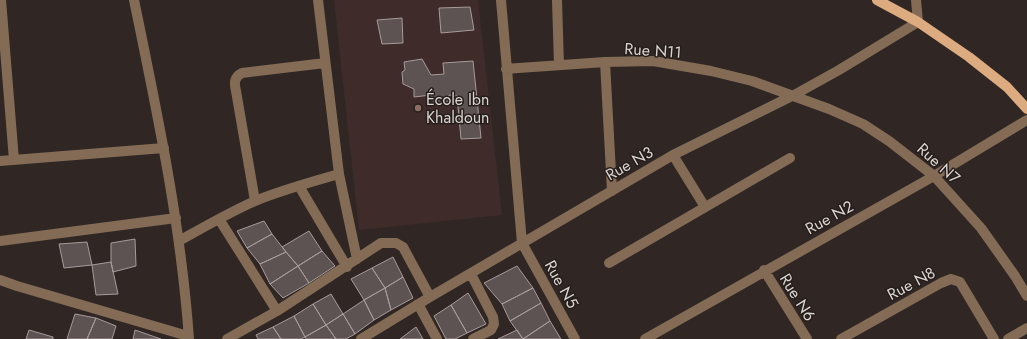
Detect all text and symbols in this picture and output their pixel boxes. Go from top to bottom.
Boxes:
street label: Rue N11 [624,37,682,64]
place label: École Ibn Khaldoun [426,88,489,129]
marker: École Ibn Khaldoun [413,103,423,113]
street label: Rue N7 [912,138,966,189]
street label: Rue N3 [601,140,658,186]
street label: Rue N2 [801,195,858,240]
street label: Rue N5 [539,256,584,312]
street label: Rue N8 [883,261,939,306]
street label: Rue N6 [774,269,821,325]

